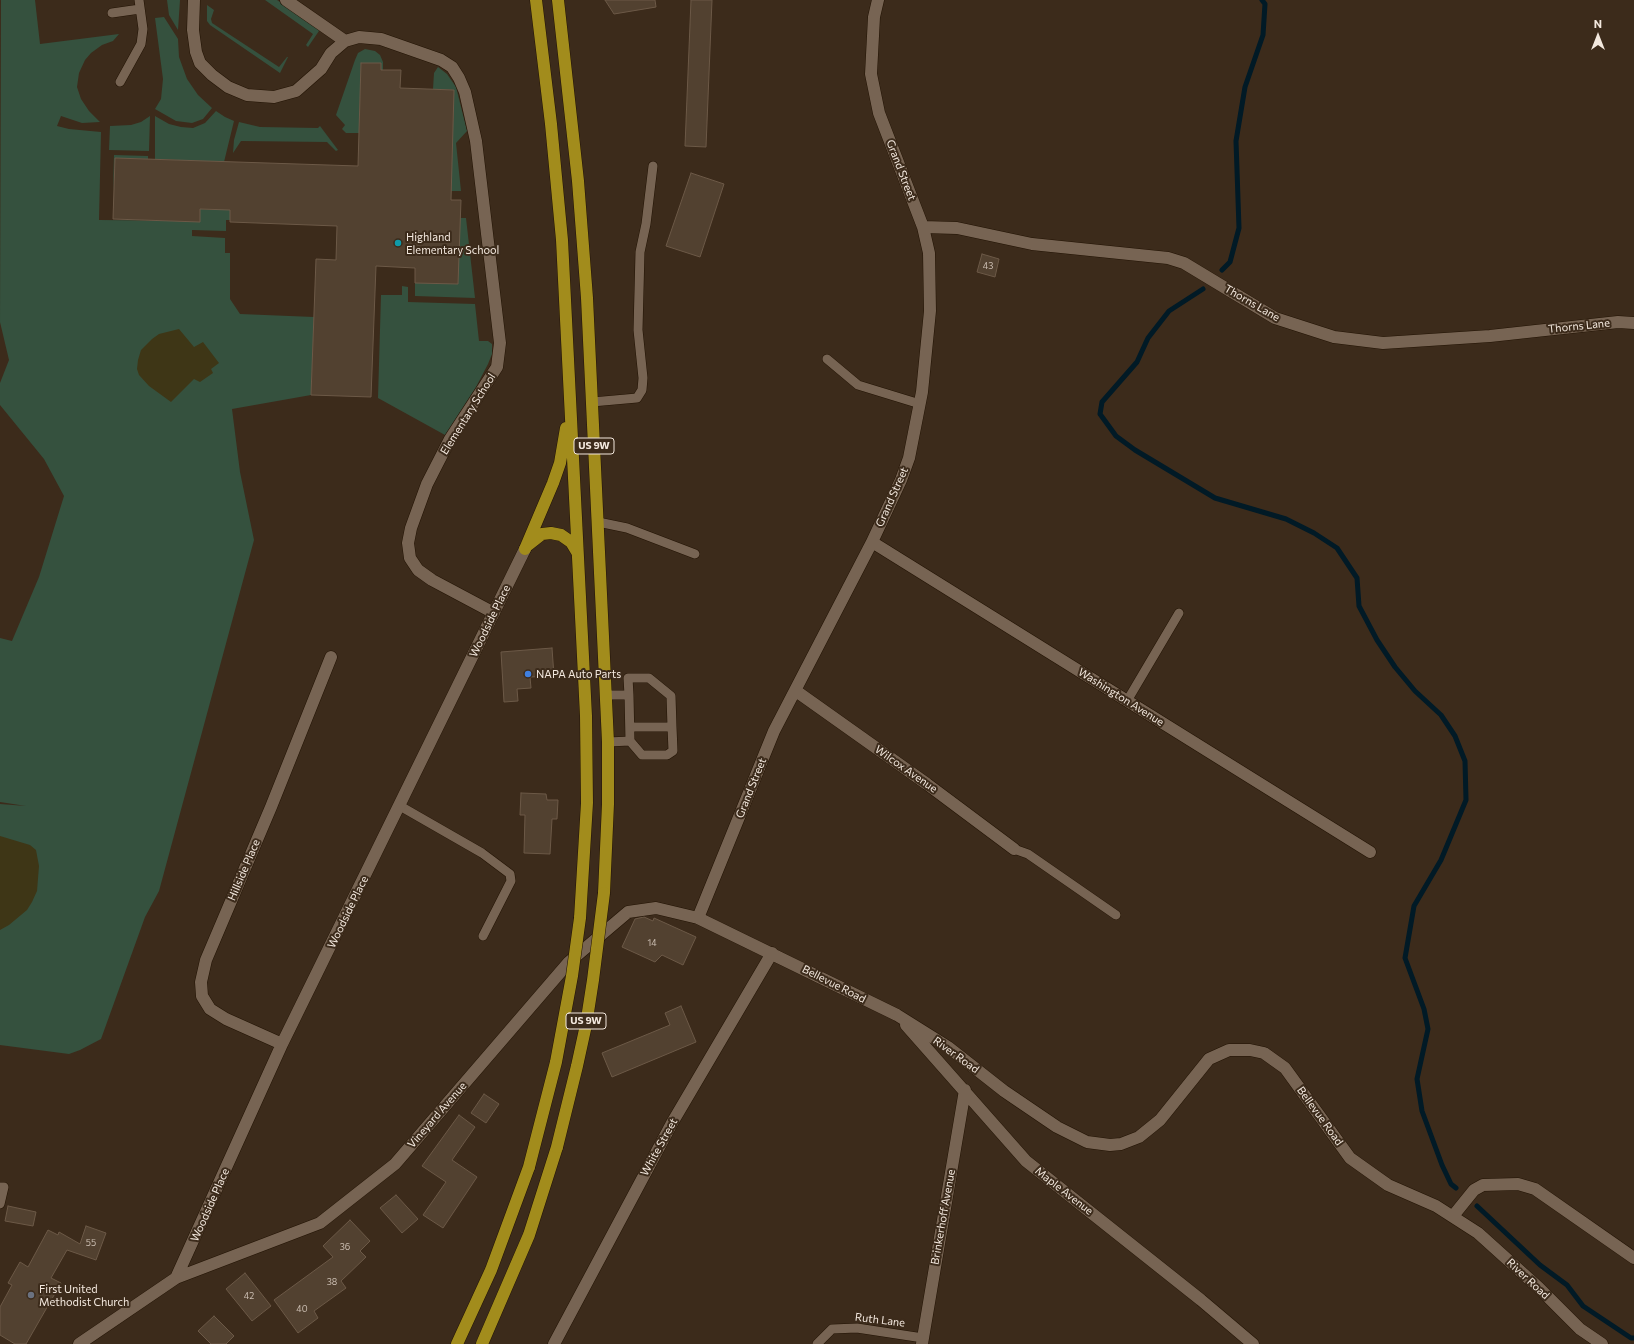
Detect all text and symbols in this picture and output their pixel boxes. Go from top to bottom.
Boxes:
north arrow [1578,16,1618,56]
text: N [1594,17,1602,30]
street label: Grand Street [883,138,919,202]
place label: Highland Elementary School [406,230,499,256]
marker: Highland Elementary School [393,238,403,248]
house number: 43 [983,261,993,271]
street label: Thorns Lane [1222,282,1282,324]
street label: Thorns Lane [1548,316,1610,336]
street label: Elementary School [438,371,498,457]
road number: US 9W [574,438,614,454]
street label: Grand Street [873,465,911,529]
street label: Woodside Place [467,583,513,659]
street label: Washington Avenue [1076,665,1166,729]
place label: NAPA Auto Parts [536,667,621,681]
marker: NAPA Auto Parts [523,669,533,679]
street label: Wilcox Avenue [872,743,940,795]
street label: Grand Street [733,756,769,820]
street label: Hillside Place [225,837,263,903]
street label: Woodside Place [325,874,371,950]
house number: 14 [647,938,657,948]
street label: Bellevue Road [800,962,868,1006]
road number: US 9W [566,1013,606,1029]
street label: River Road [930,1034,982,1076]
street label: Vineyard Avenue [405,1079,469,1151]
street label: Bellevue Road [1294,1084,1346,1148]
street label: White Street [638,1116,680,1178]
street label: Maple Avenue [1032,1164,1096,1218]
street label: Woodside Place [188,1166,232,1244]
street label: Brinkerhoff Avenue [928,1168,958,1266]
house number: 55 [86,1238,96,1248]
house number: 36 [340,1242,350,1252]
street label: River Road [1504,1256,1552,1302]
house number: 38 [327,1277,337,1287]
place label: First United Methodist Church [39,1282,129,1308]
marker: First United Methodist Church [26,1290,36,1300]
house number: 42 [244,1291,254,1301]
house number: 40 [296,1304,308,1314]
street label: Ruth Lane [854,1310,906,1330]

